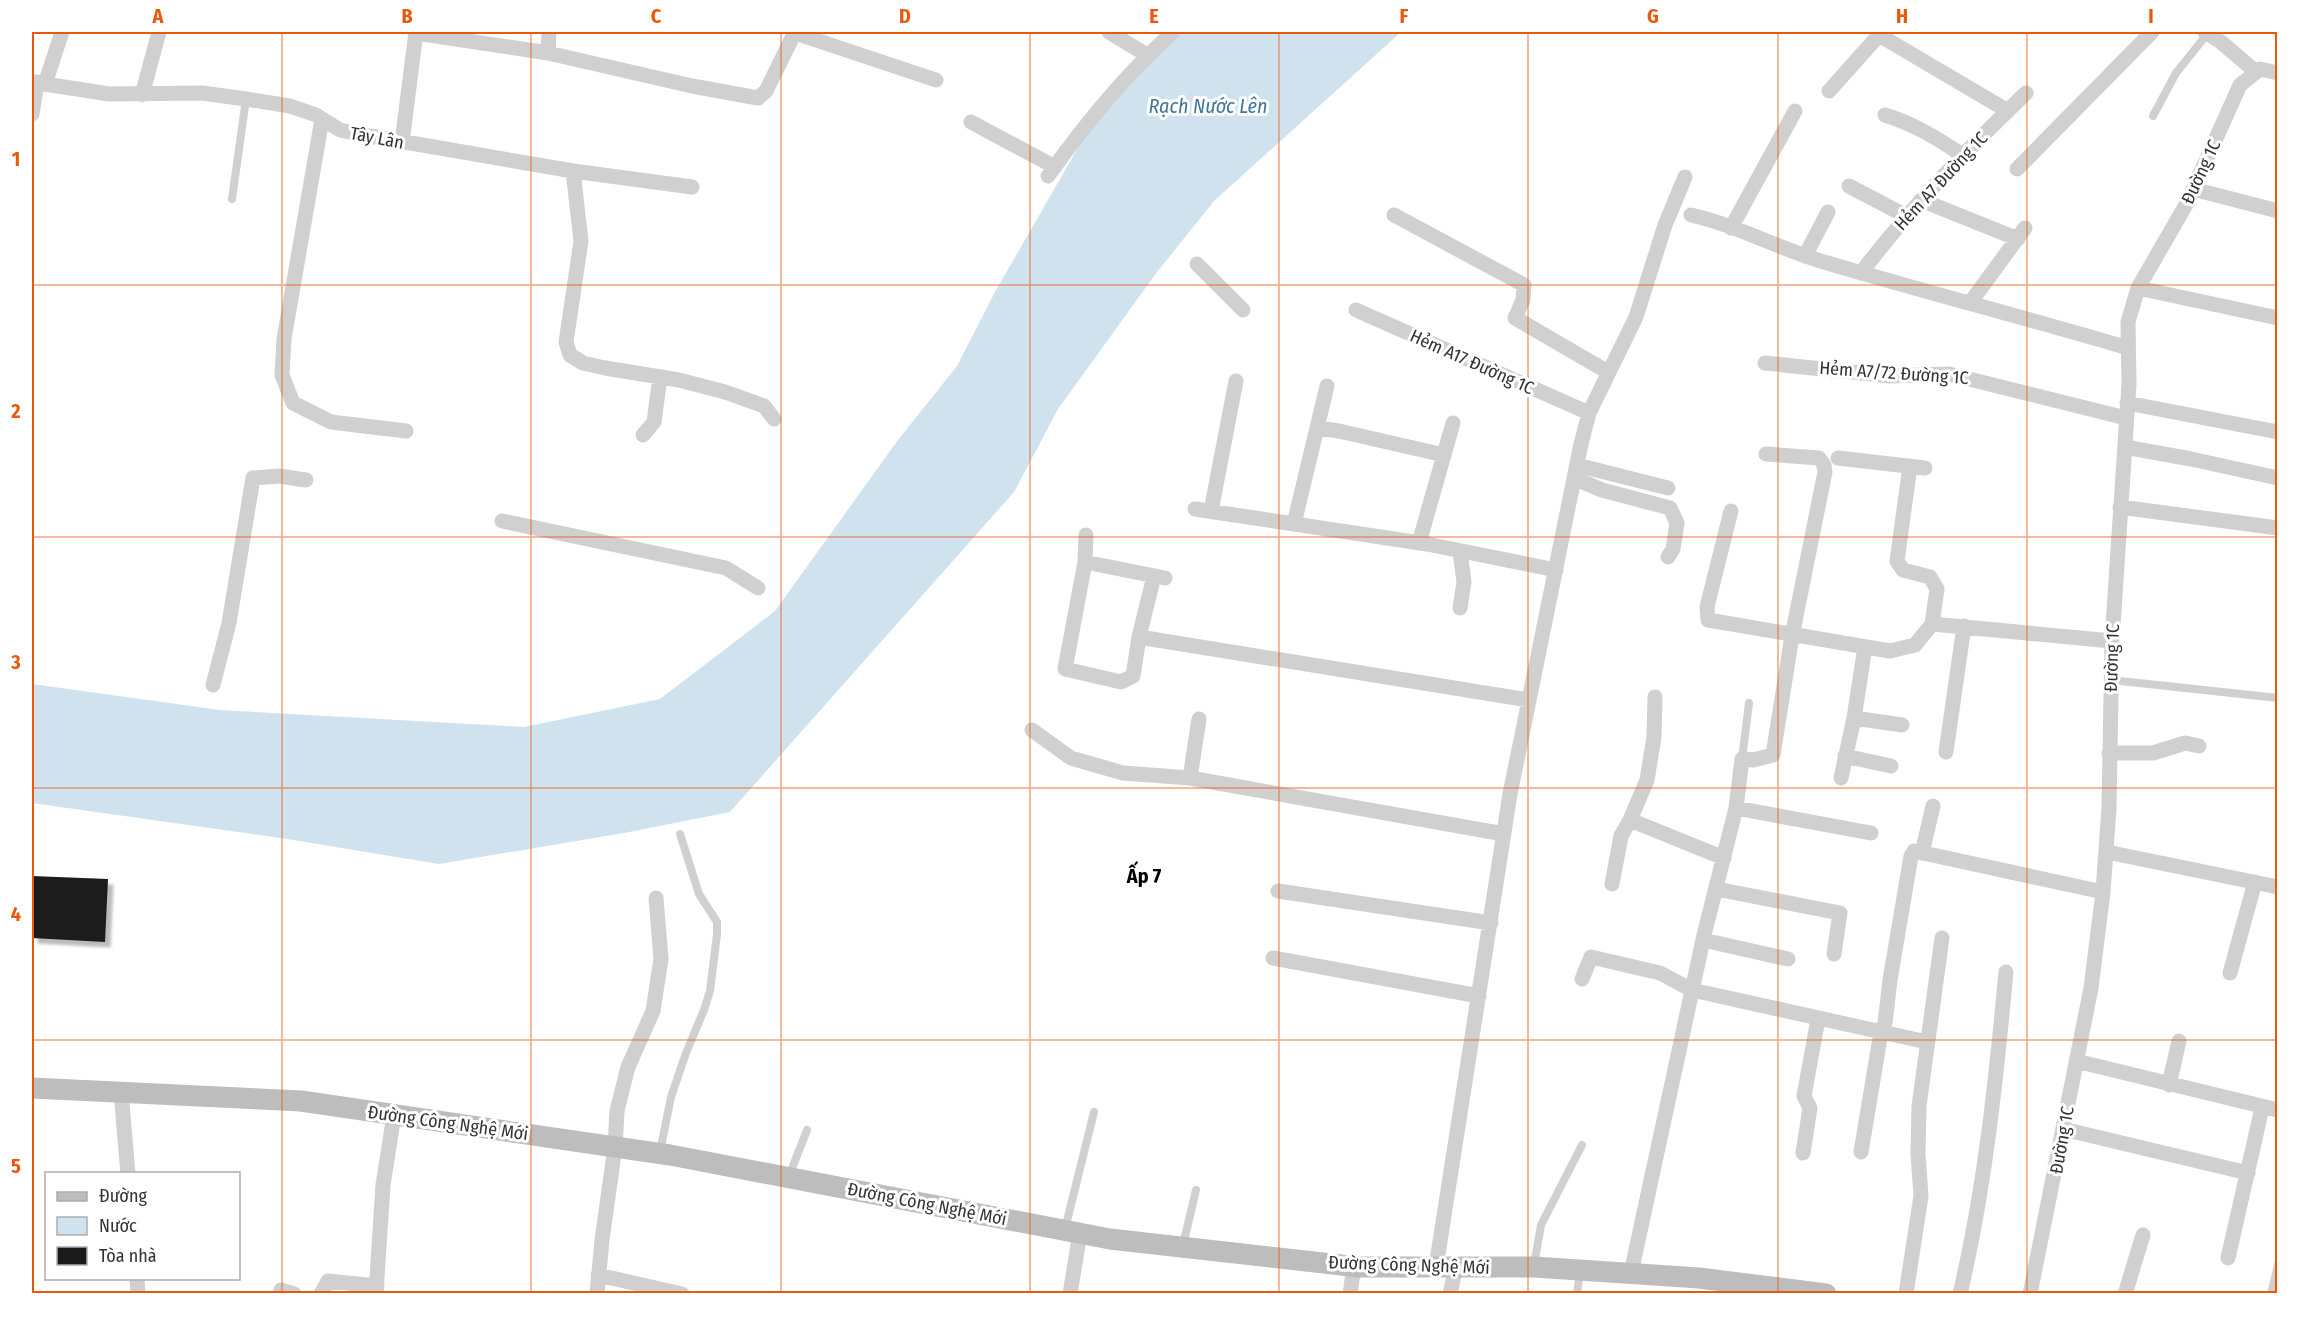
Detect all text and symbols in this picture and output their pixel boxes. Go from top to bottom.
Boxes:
text: A [152,4,165,28]
text: B [401,4,413,28]
text: C [651,4,662,28]
text: D [899,4,911,28]
text: E [1149,4,1159,28]
text: F [1400,4,1409,28]
text: G [1647,4,1659,28]
text: H [1896,4,1908,28]
text: I [2148,4,2154,28]
water label: Rạch Nước Lên [1149,94,1268,118]
street label: Tây Lân [348,122,406,154]
street label: Hẻm A7 Đường 1C [1890,127,1992,235]
street label: Đường 1C [2177,136,2225,208]
text: 1 [12,147,20,171]
street label: Hẻm A17 Đường 1C [1407,325,1537,399]
street label: Hẻm A7/72 Đường 1C [1819,357,1969,389]
text: 2 [10,399,21,423]
street label: Đường 1C [2100,623,2124,693]
text: 3 [10,650,21,674]
district label: Ấp 7 [1126,860,1162,888]
text: 4 [11,902,21,926]
street label: Đường Công Nghệ Mới [366,1101,530,1145]
street label: Đường 1C [2045,1104,2079,1176]
text: 5 [11,1154,21,1178]
legend [45,1172,240,1280]
street label: Đường Công Nghệ Mới [846,1178,1008,1230]
text: Đường [99,1185,147,1207]
text: Nước [99,1215,137,1237]
text: Tòa nhà [99,1245,157,1267]
street label: Đường Công Nghệ Mới [1328,1251,1490,1279]

